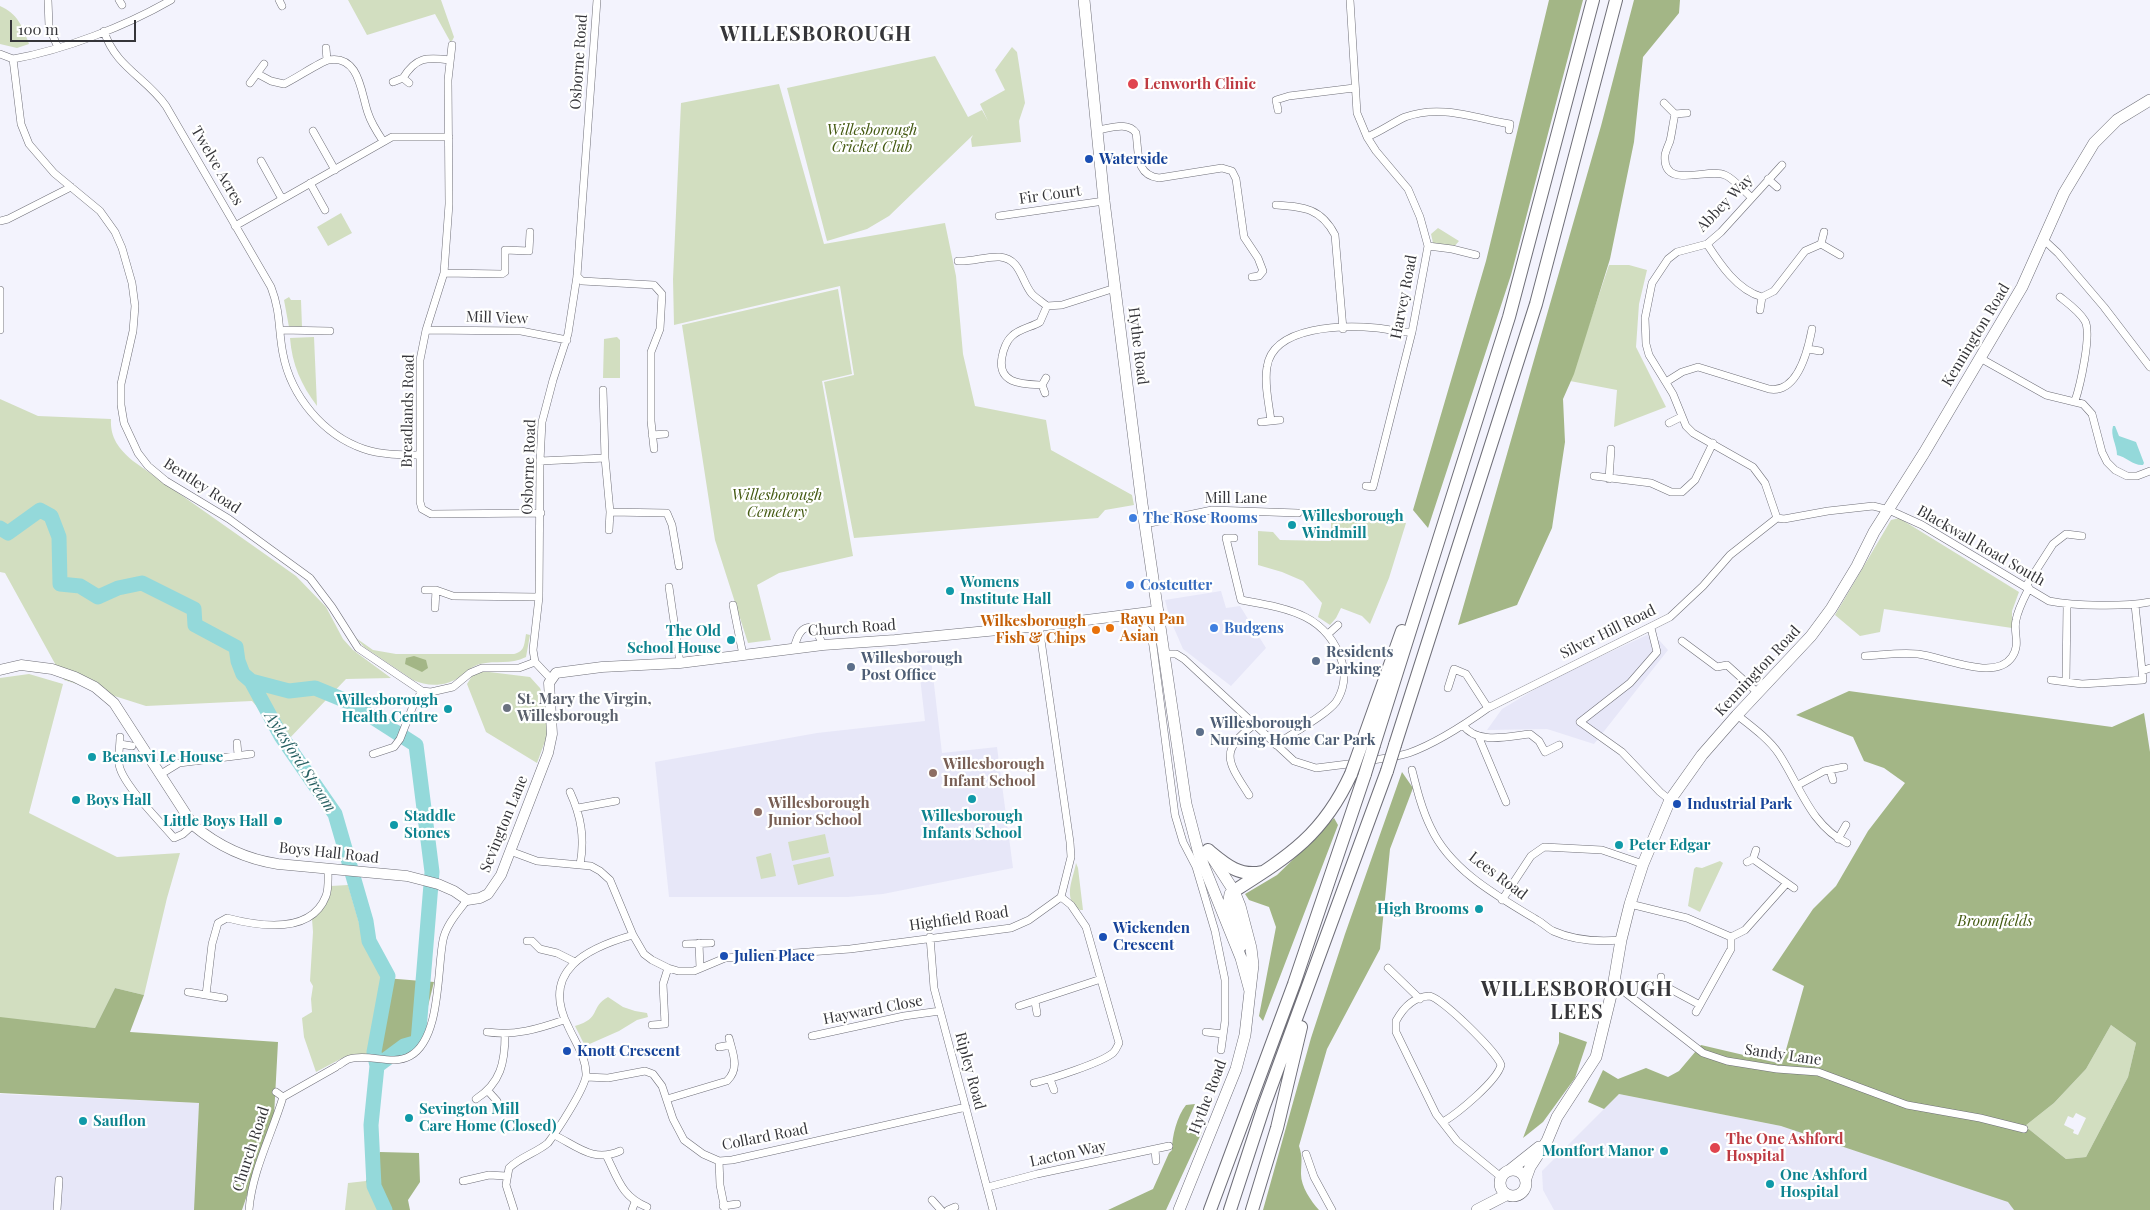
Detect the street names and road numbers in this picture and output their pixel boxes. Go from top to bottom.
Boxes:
street label: Osborne Road [567,14,591,110]
street label: Twelve Acres [187,123,247,209]
street label: Abbey Way [1693,171,1757,235]
street label: Fir Court [1018,182,1082,208]
street label: Harvey Road [1387,253,1421,341]
street label: Kennington Road [1938,280,2014,390]
street label: Hythe Road [1124,306,1152,386]
street label: Mill View [466,308,528,328]
street label: Breadlands Road [398,354,418,468]
street label: Osborne Road [518,419,540,515]
street label: Bentley Road [160,454,244,518]
street label: Mill Lane [1205,489,1267,507]
street label: Blackwall Road South [1914,502,2048,590]
street label: Silver Hill Road [1557,601,1659,663]
street label: Church Road [807,616,897,640]
street label: Kennington Road [1712,622,1804,720]
street label: Sevington Lane [476,773,532,875]
street label: Boys Hall Road [278,839,380,867]
street label: Lees Road [1465,848,1531,904]
street label: Highfield Road [908,903,1010,935]
street label: Hayward Close [822,992,924,1028]
street label: Ripley Road [951,1030,989,1112]
street label: Sandy Lane [1743,1041,1823,1069]
street label: Hythe Road [1186,1057,1230,1137]
street label: Church Road [229,1104,273,1194]
street label: Collard Road [720,1120,810,1154]
street label: Lacton Way [1028,1137,1108,1171]

